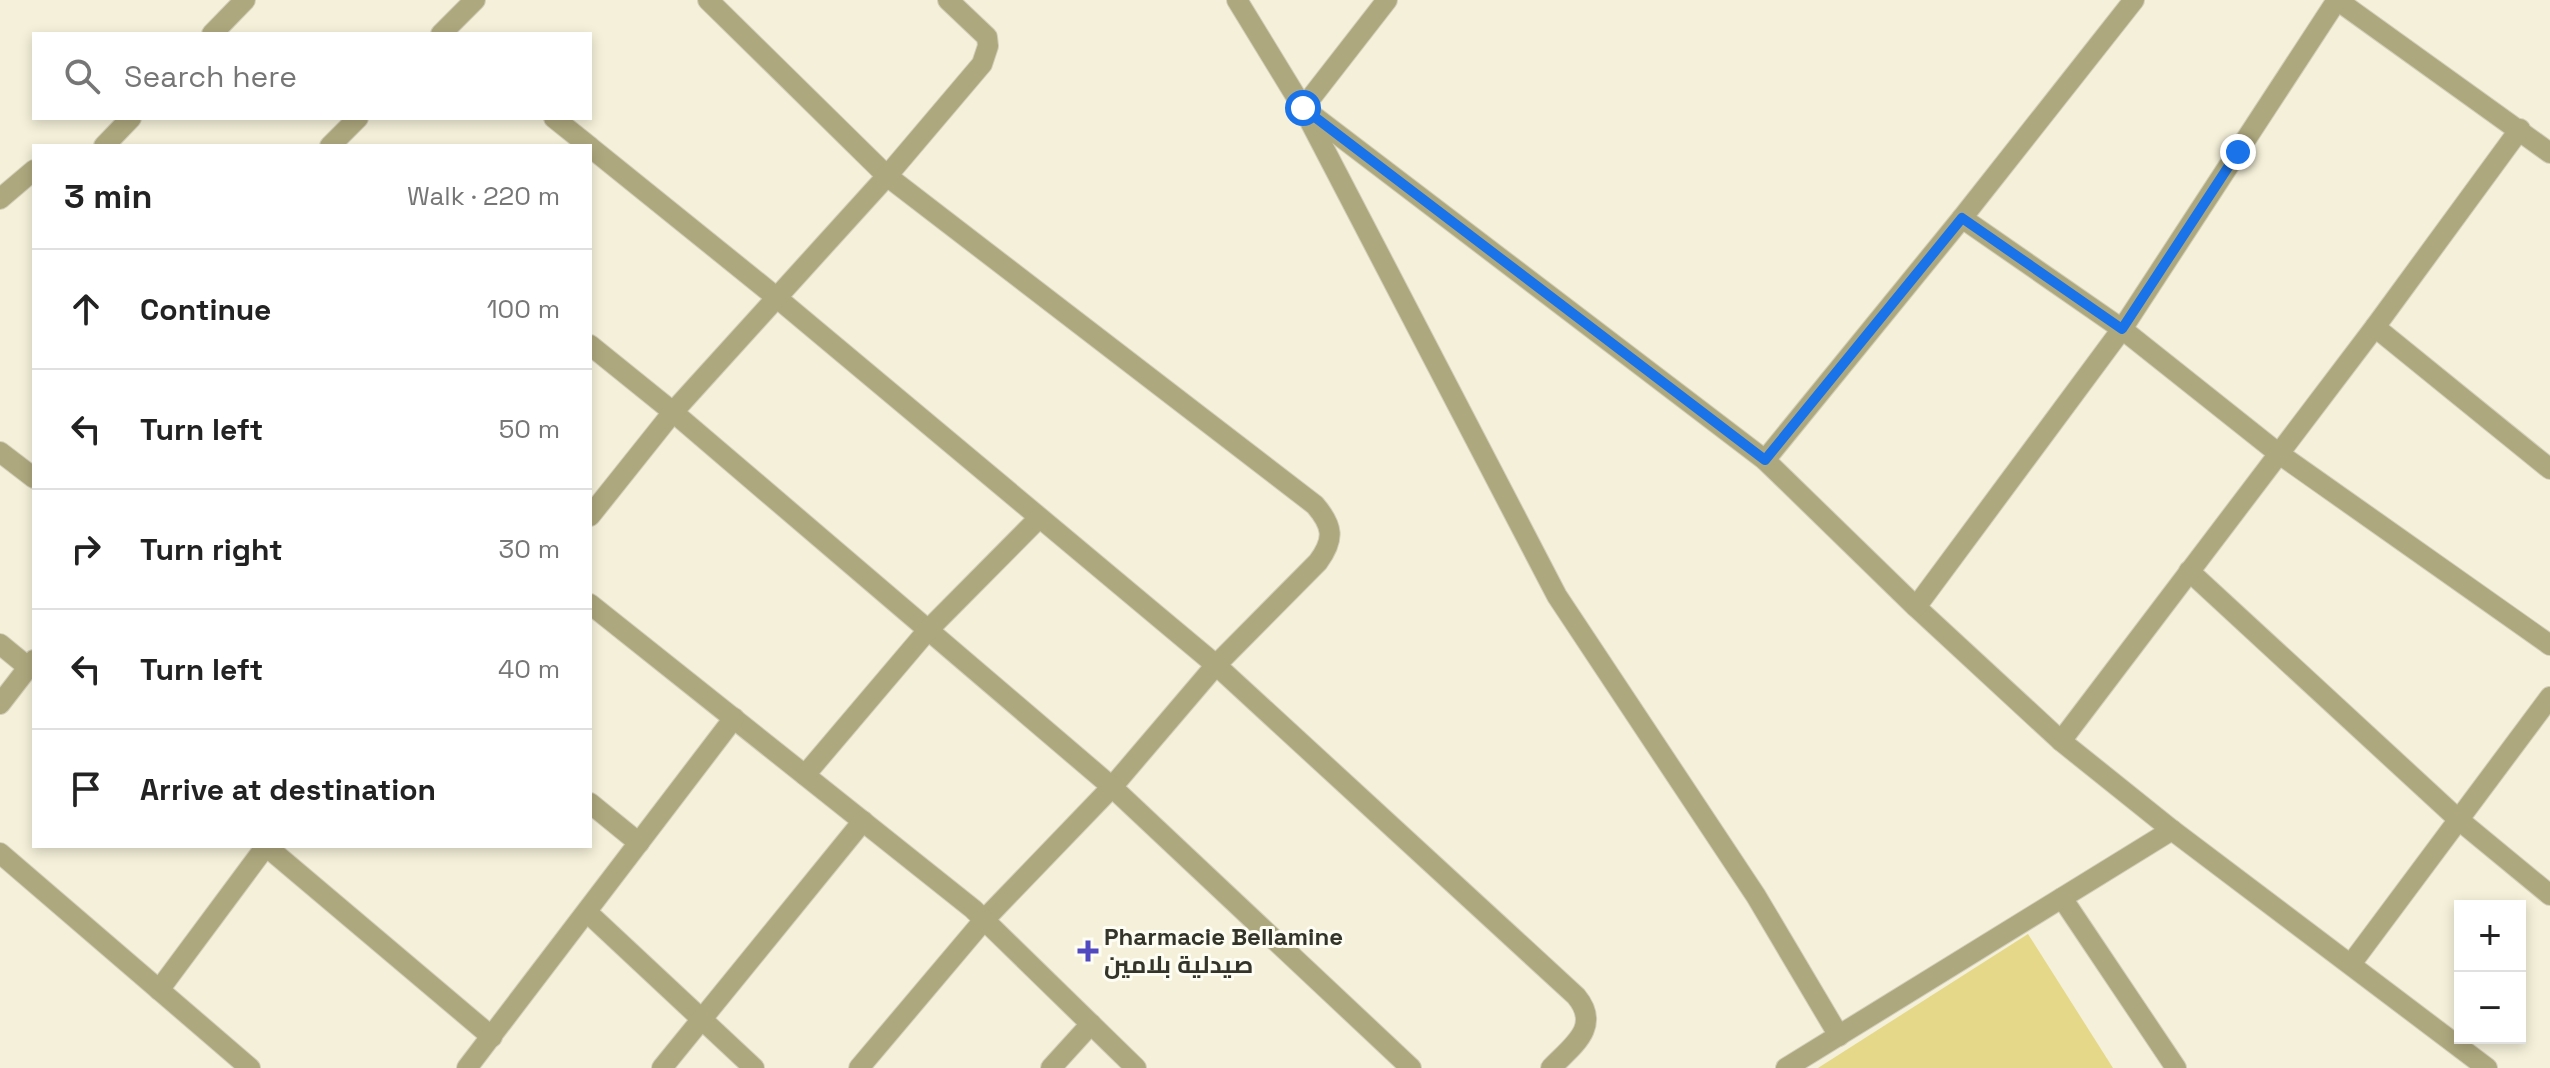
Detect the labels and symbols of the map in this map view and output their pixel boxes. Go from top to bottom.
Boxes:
route start [1285,90,1321,126]
route end [2220,134,2256,170]
place label: Pharmacie Bellamine صيدلية بلامين [1104,921,1343,980]
marker: Pharmacie Bellamine صيدلية بلامين [1079,942,1097,960]

